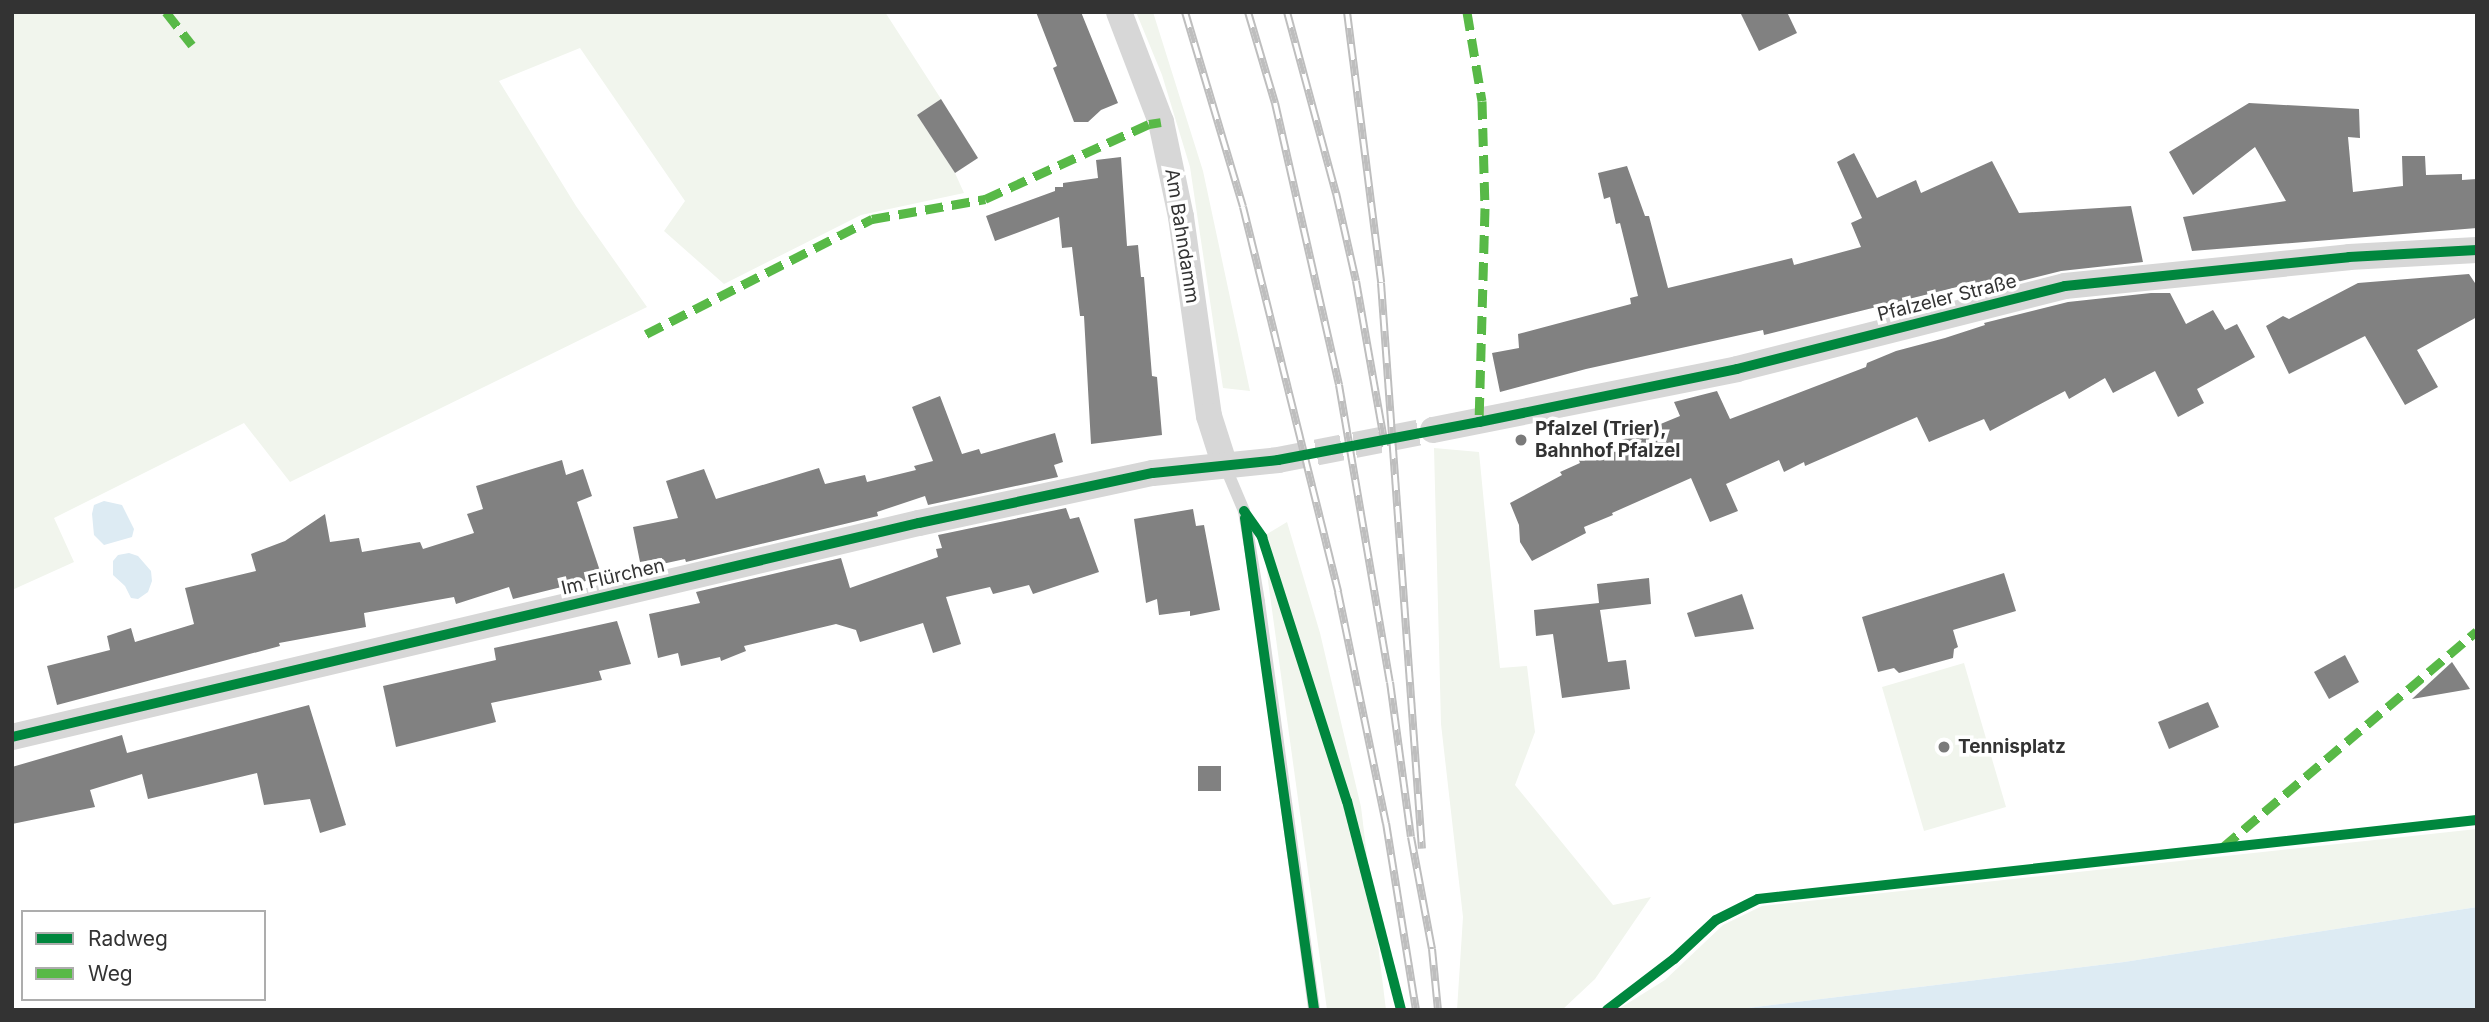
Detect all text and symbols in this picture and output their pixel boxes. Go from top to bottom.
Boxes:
street label: Am Bahndamm [1160,167,1204,305]
street label: Pfalzeler Straße [1875,270,2019,326]
place label: Pfalzel (Trier), Bahnhof Pfalzel [1535,418,1680,462]
marker: Pfalzel (Trier), Bahnhof Pfalzel [1513,432,1529,448]
street label: Im Flürchen [559,554,667,600]
place label: Tennisplatz [1958,736,2066,758]
marker: Tennisplatz [1936,739,1952,755]
legend [21,910,266,1001]
text: Radweg [88,926,168,951]
text: Weg [88,961,133,986]

